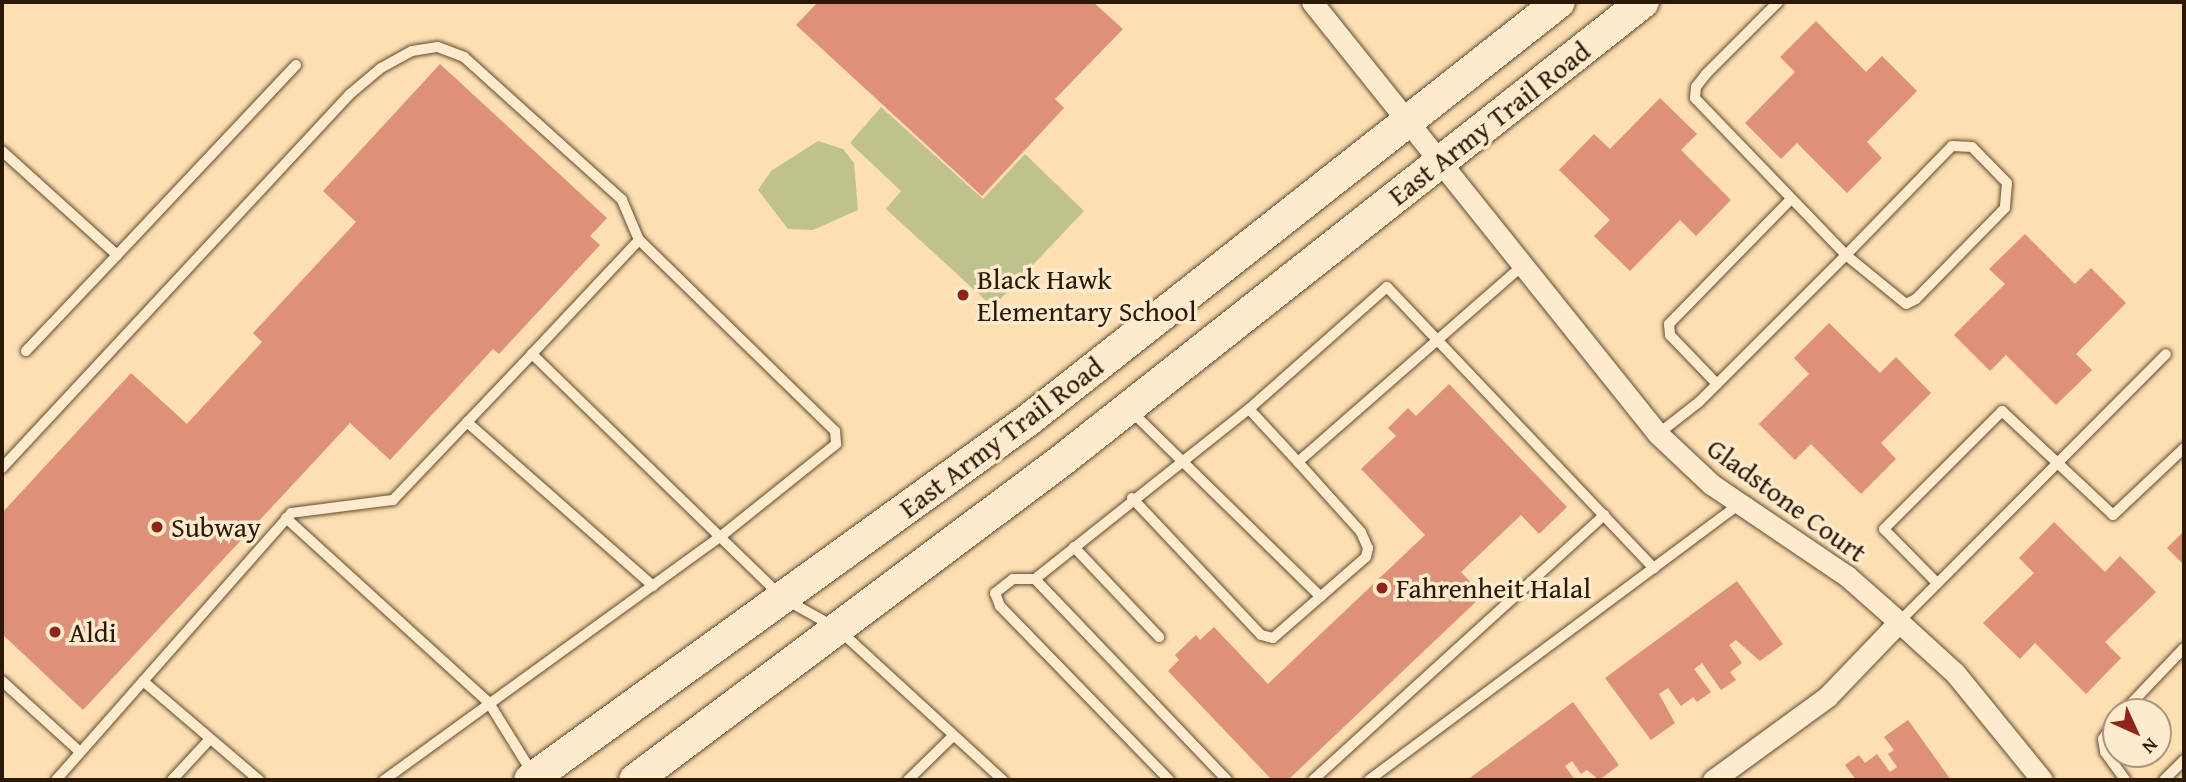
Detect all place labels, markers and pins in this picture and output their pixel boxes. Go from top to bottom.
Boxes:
place label: Black Hawk Elementary School [977,262,1196,328]
marker: Black Hawk Elementary School [955,287,971,303]
place label: Subway [171,510,261,544]
marker: Subway [149,519,165,535]
place label: Fahrenheit Halal [1396,571,1591,605]
marker: Fahrenheit Halal [1374,580,1390,596]
place label: Aldi [69,615,117,649]
marker: Aldi [47,624,63,640]

